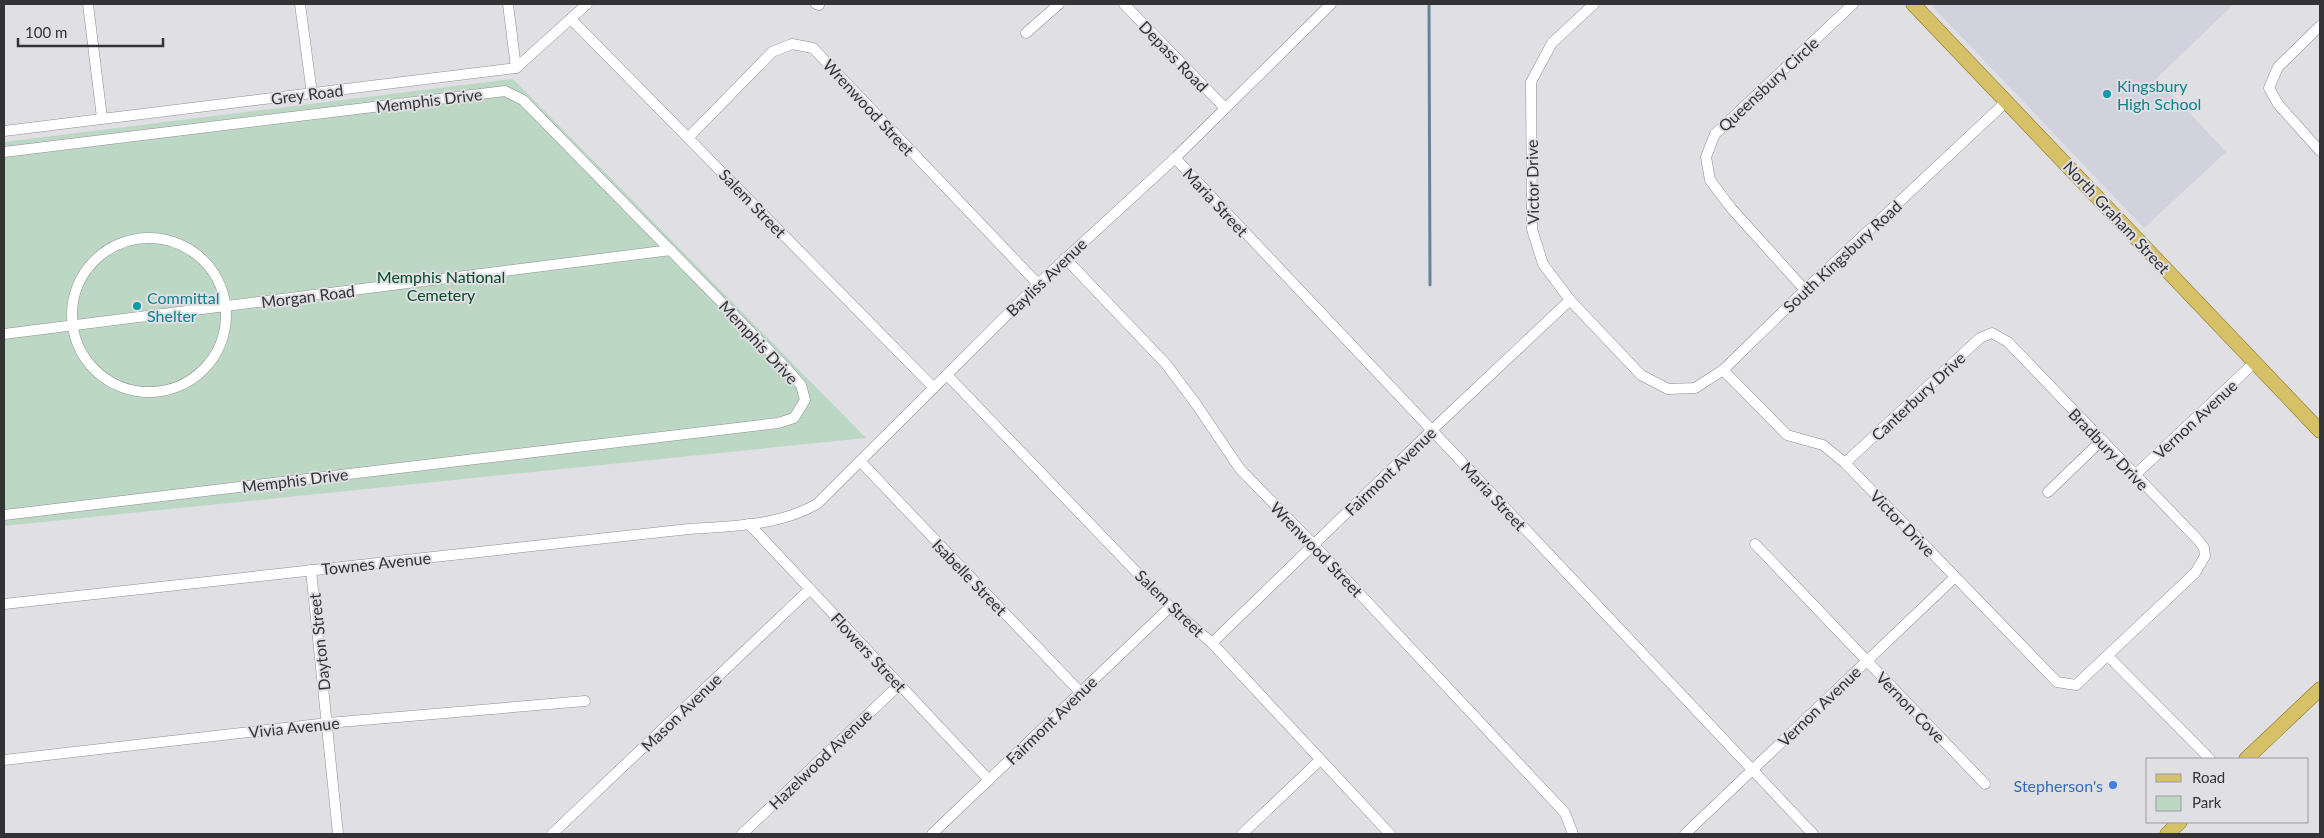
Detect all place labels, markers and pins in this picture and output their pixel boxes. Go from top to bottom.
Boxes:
place label: Kingsbury High School [2117,76,2201,113]
marker: Kingsbury High School [2101,88,2113,100]
place label: Committal Shelter [147,288,219,325]
marker: Committal Shelter [131,300,143,312]
place label: Stepherson's [2014,776,2103,795]
marker: Stepherson's [2107,779,2119,791]

